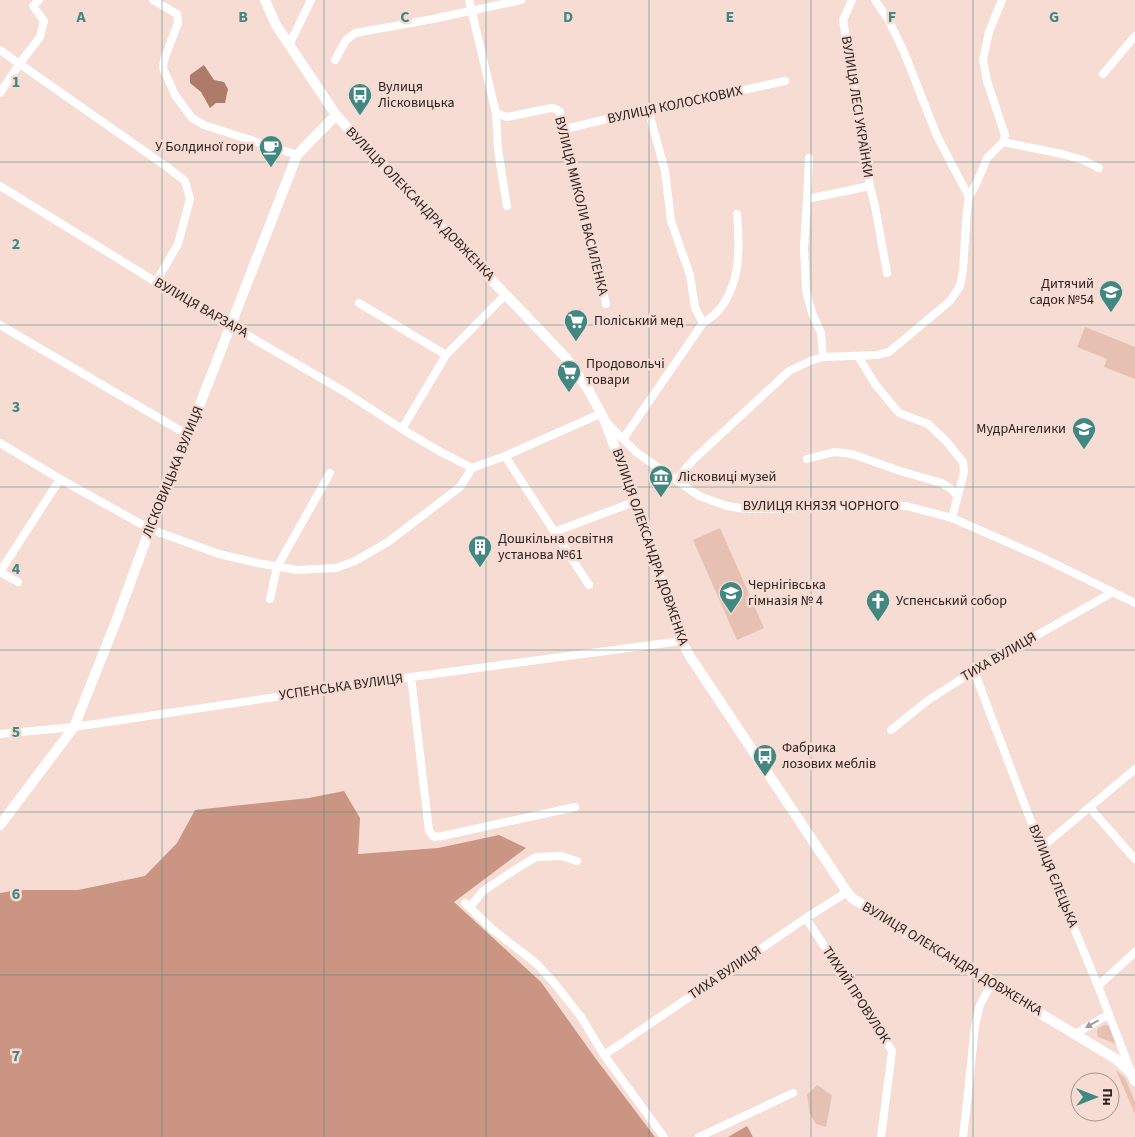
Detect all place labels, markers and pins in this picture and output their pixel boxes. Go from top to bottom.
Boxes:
place label: Вулиця Лісковицька [378,77,454,113]
bus stop icon: Вулиця Лісковицька [347,82,373,116]
cafe icon: У Болдиної гори [258,134,284,168]
place label: У Болдиної гори [155,137,254,157]
place label: Дитячий садок №54 [1030,274,1094,310]
school or university icon: Дитячий садок №54 [1098,279,1124,313]
supermarket icon: Поліський мед [563,308,589,342]
place label: Поліський мед [594,311,684,331]
place label: Продовольчі товари [586,354,665,390]
supermarket icon: Продовольчі товари [556,359,582,393]
school or university icon: МудрАнгелики [1071,416,1097,450]
place label: МудрАнгелики [976,419,1066,439]
museum icon: Лісковиці музей [648,464,674,498]
place label: Лісковиці музей [678,467,776,487]
place label: Дошкільна освітня установа №61 [498,529,614,565]
building icon: Дошкільна освітня установа №61 [467,534,493,568]
place label: Чернігівська гімназія № 4 [748,575,826,611]
school or university icon: Чернігівська гімназія № 4 [718,580,744,614]
church icon: Успенський собор [865,588,891,622]
place label: Успенський собор [896,591,1007,611]
place label: Фабрика лозових меблів [782,738,876,774]
bus stop icon: Фабрика лозових меблів [752,743,778,777]

